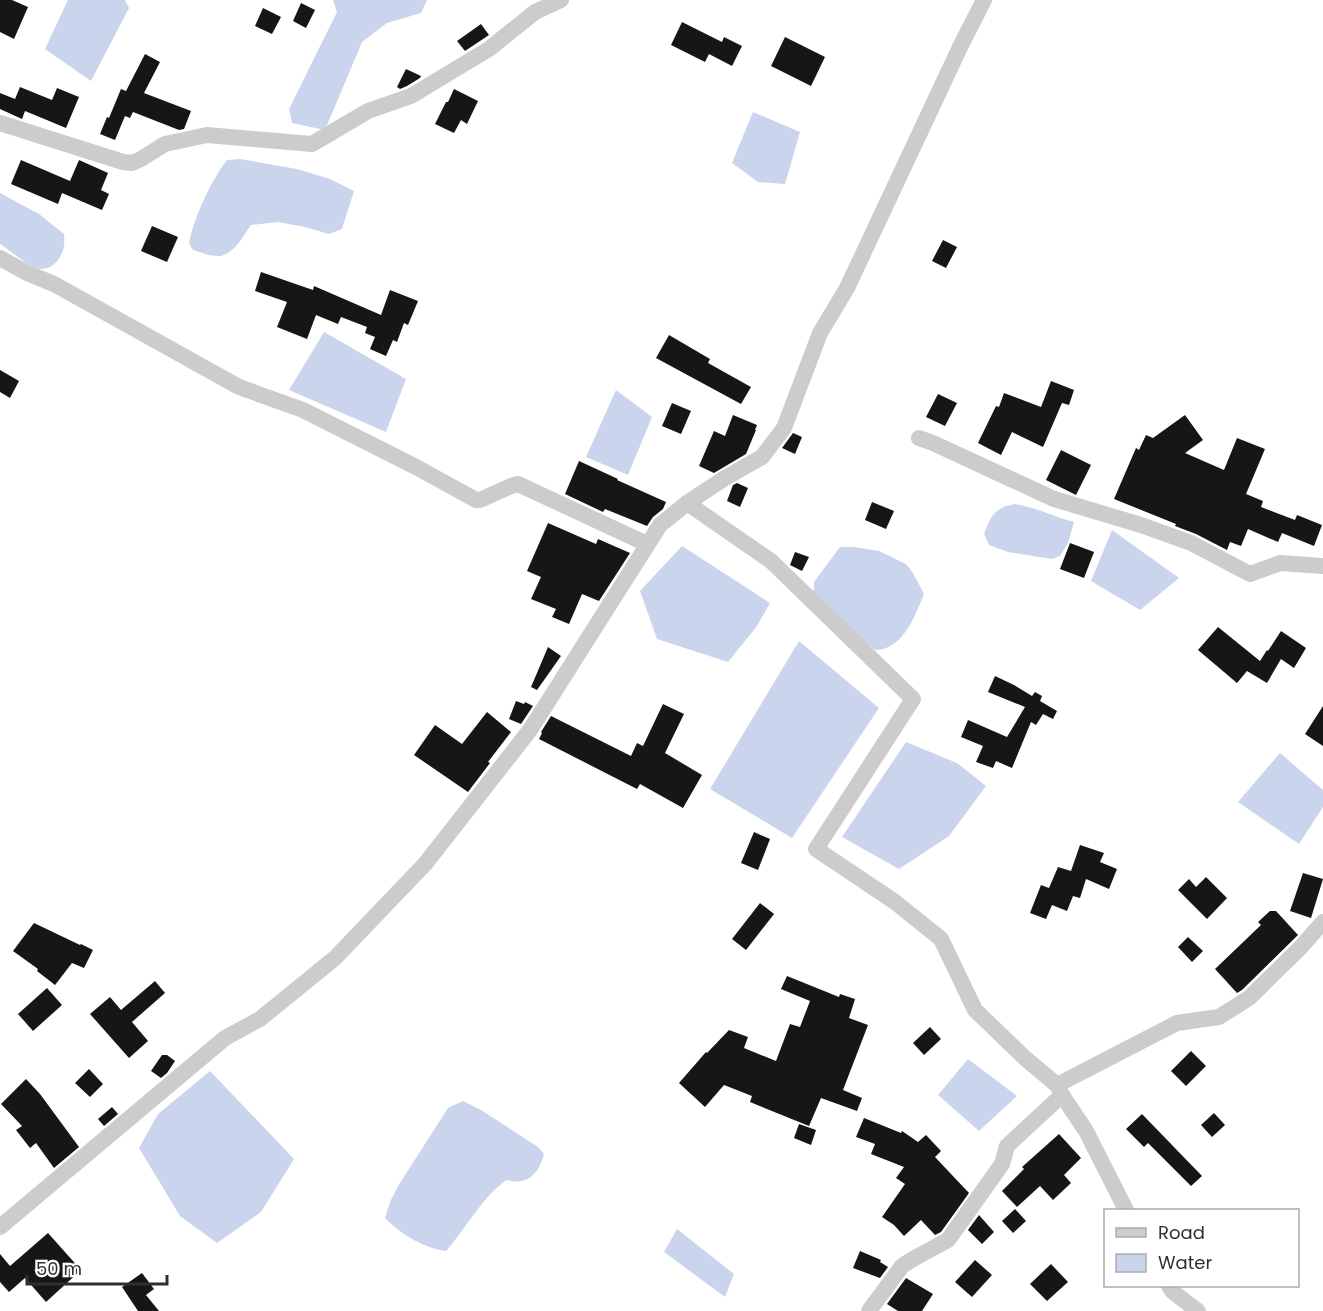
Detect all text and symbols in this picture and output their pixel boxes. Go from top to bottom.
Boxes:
legend [1104,1209,1299,1287]
text: Road [1158,1220,1205,1245]
scale bar [27,1248,166,1286]
text: Water [1158,1250,1212,1275]
text: 50 m [36,1256,82,1281]

